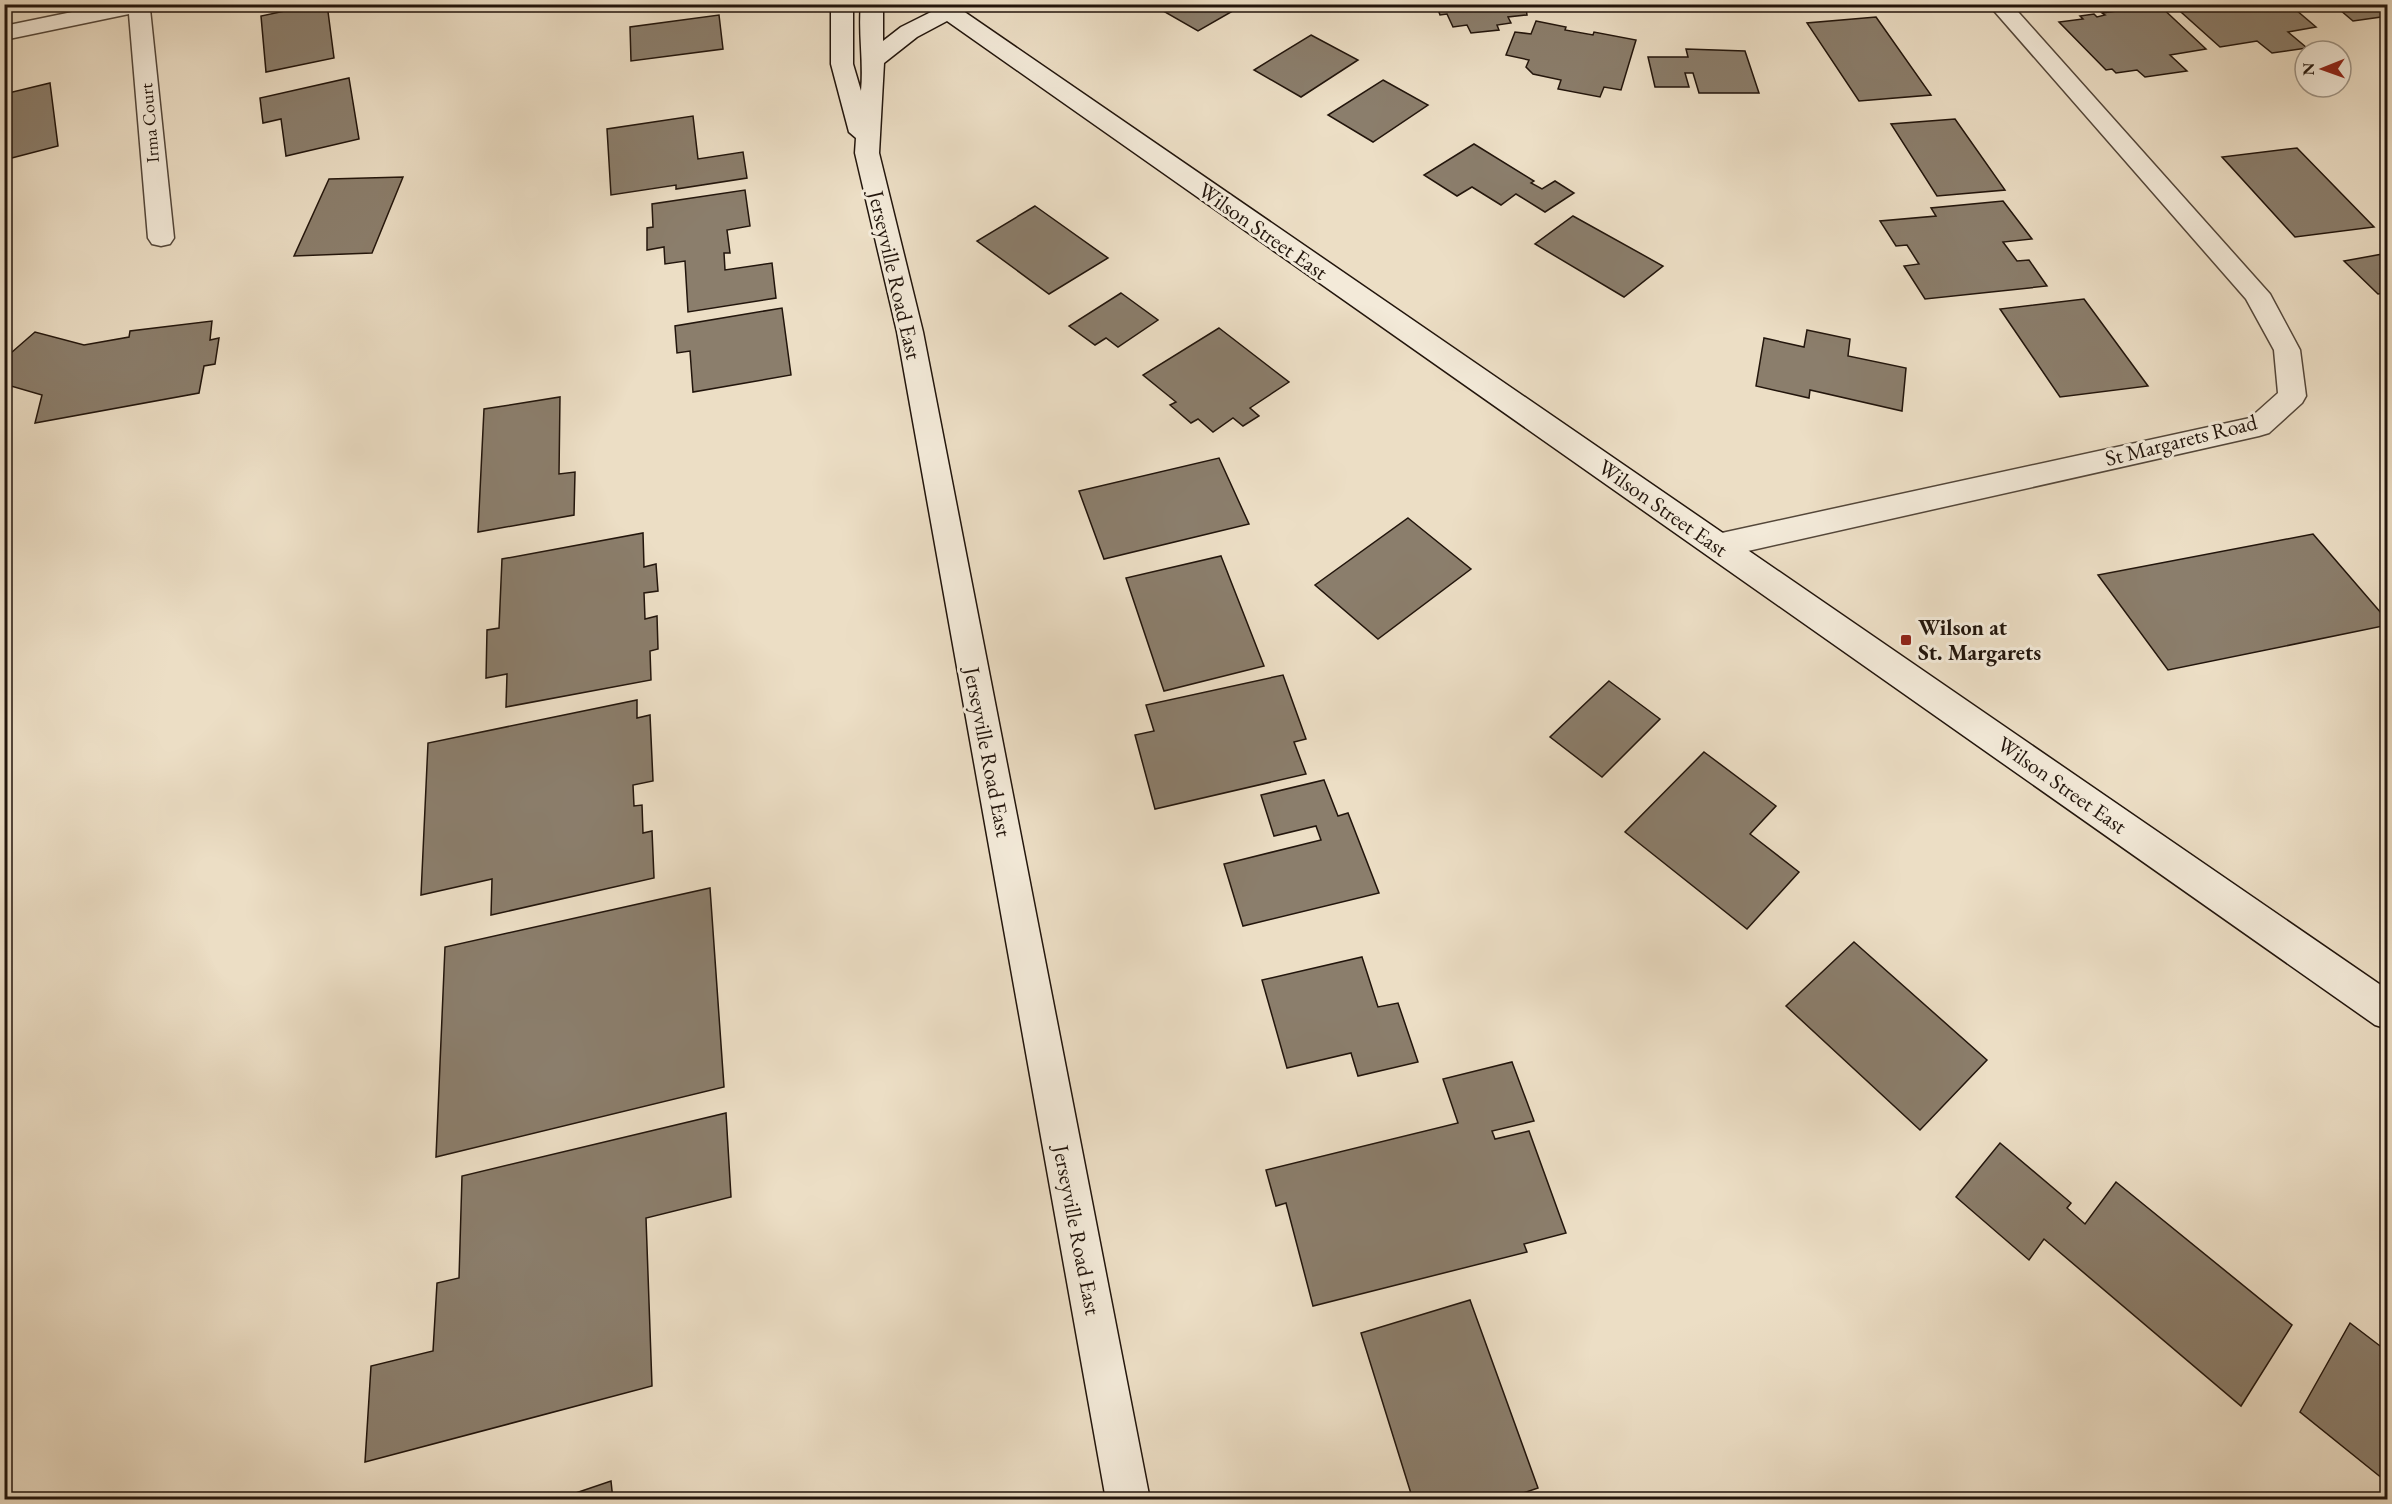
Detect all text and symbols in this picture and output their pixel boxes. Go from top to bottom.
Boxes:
north arrow [2293,39,2353,99]
text: N [2298,63,2319,76]
street label: Irma Court [134,82,164,164]
street label: Wilson Street East [1193,176,1334,286]
street label: Jerseyville Road East [861,186,929,362]
street label: St Margarets Road [2102,407,2261,473]
street label: Wilson Street East [1593,453,1734,563]
place label: Wilson at St. Margarets [1918,613,2041,667]
marker: Wilson at St. Margarets [1899,633,1913,647]
street label: Jerseyville Road East [957,663,1019,839]
street label: Wilson Street East [1992,730,2133,840]
street label: Jerseyville Road East [1046,1141,1108,1317]

